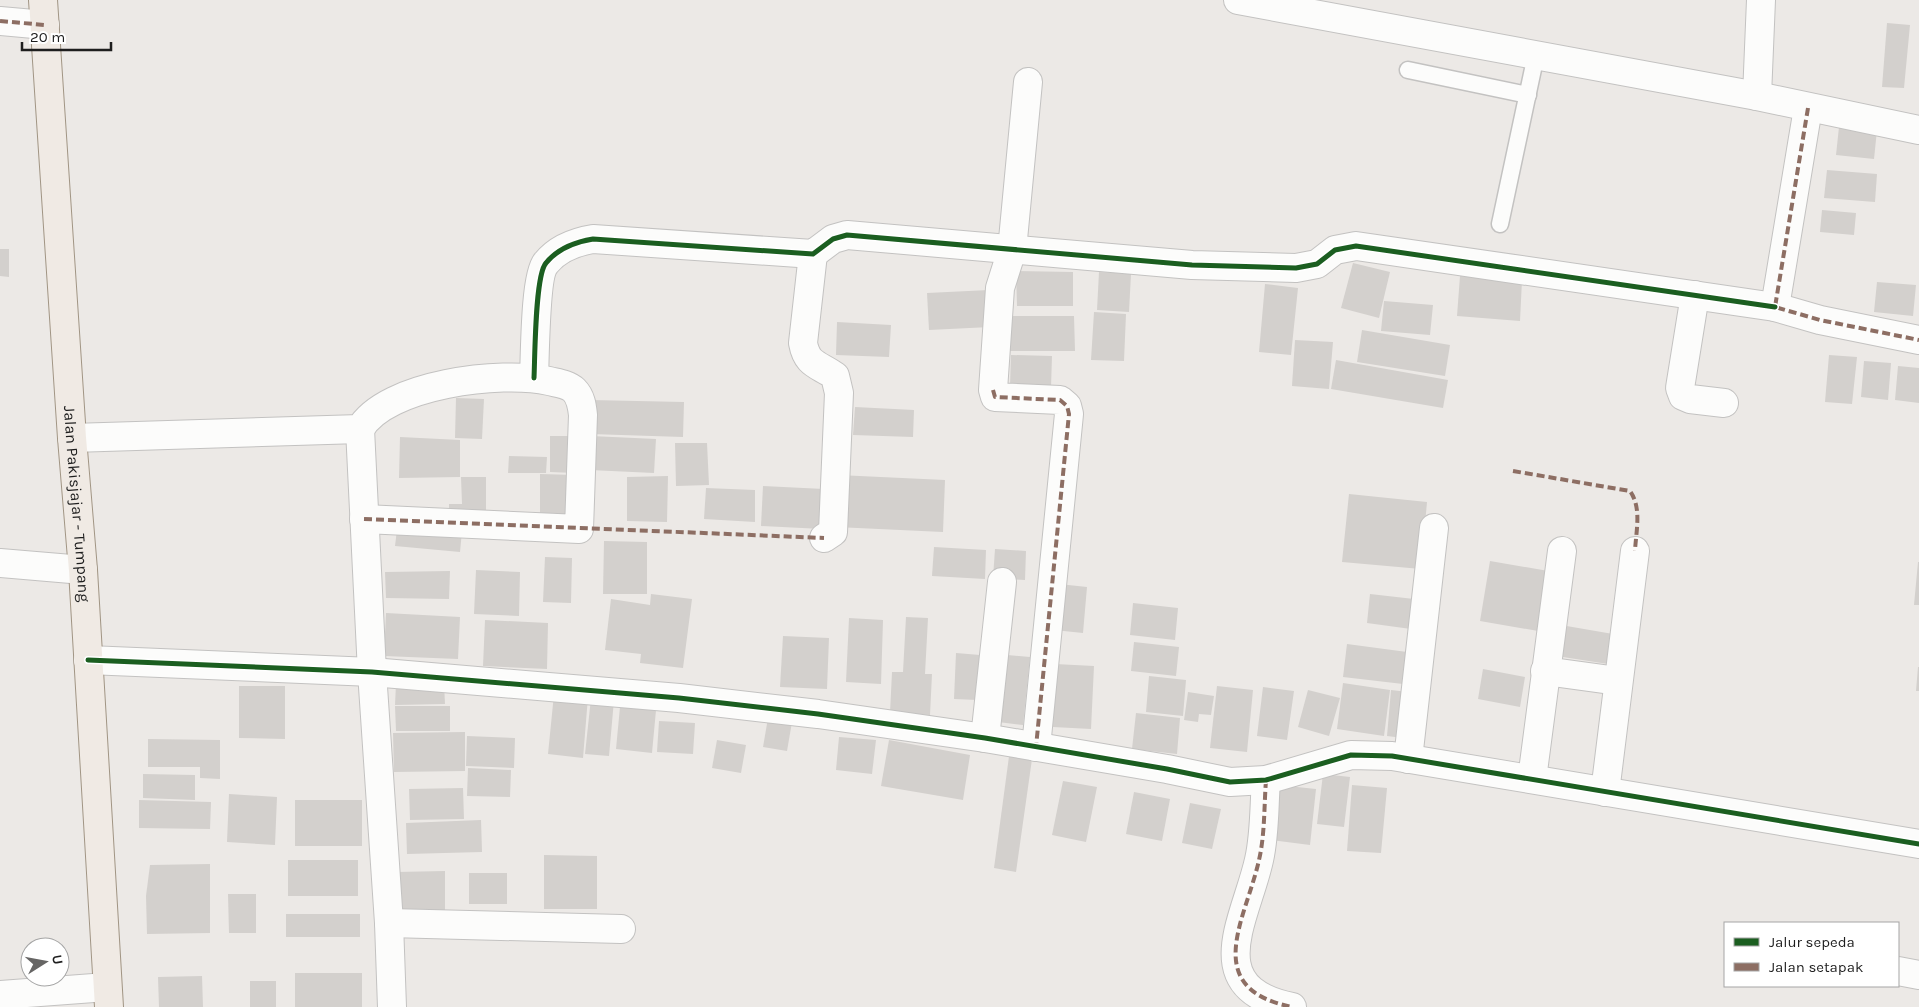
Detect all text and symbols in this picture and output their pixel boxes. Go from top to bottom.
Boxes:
scale bar [22,20,111,52]
text: 20 m [30,28,65,46]
street label: Jalan Pakisjajar - Tumpang [60,405,94,603]
legend [1724,922,1899,987]
text: Jalur sepeda [1769,933,1855,951]
north arrow [20,937,70,987]
text: U [48,953,67,966]
text: Jalan setapak [1769,958,1863,976]

